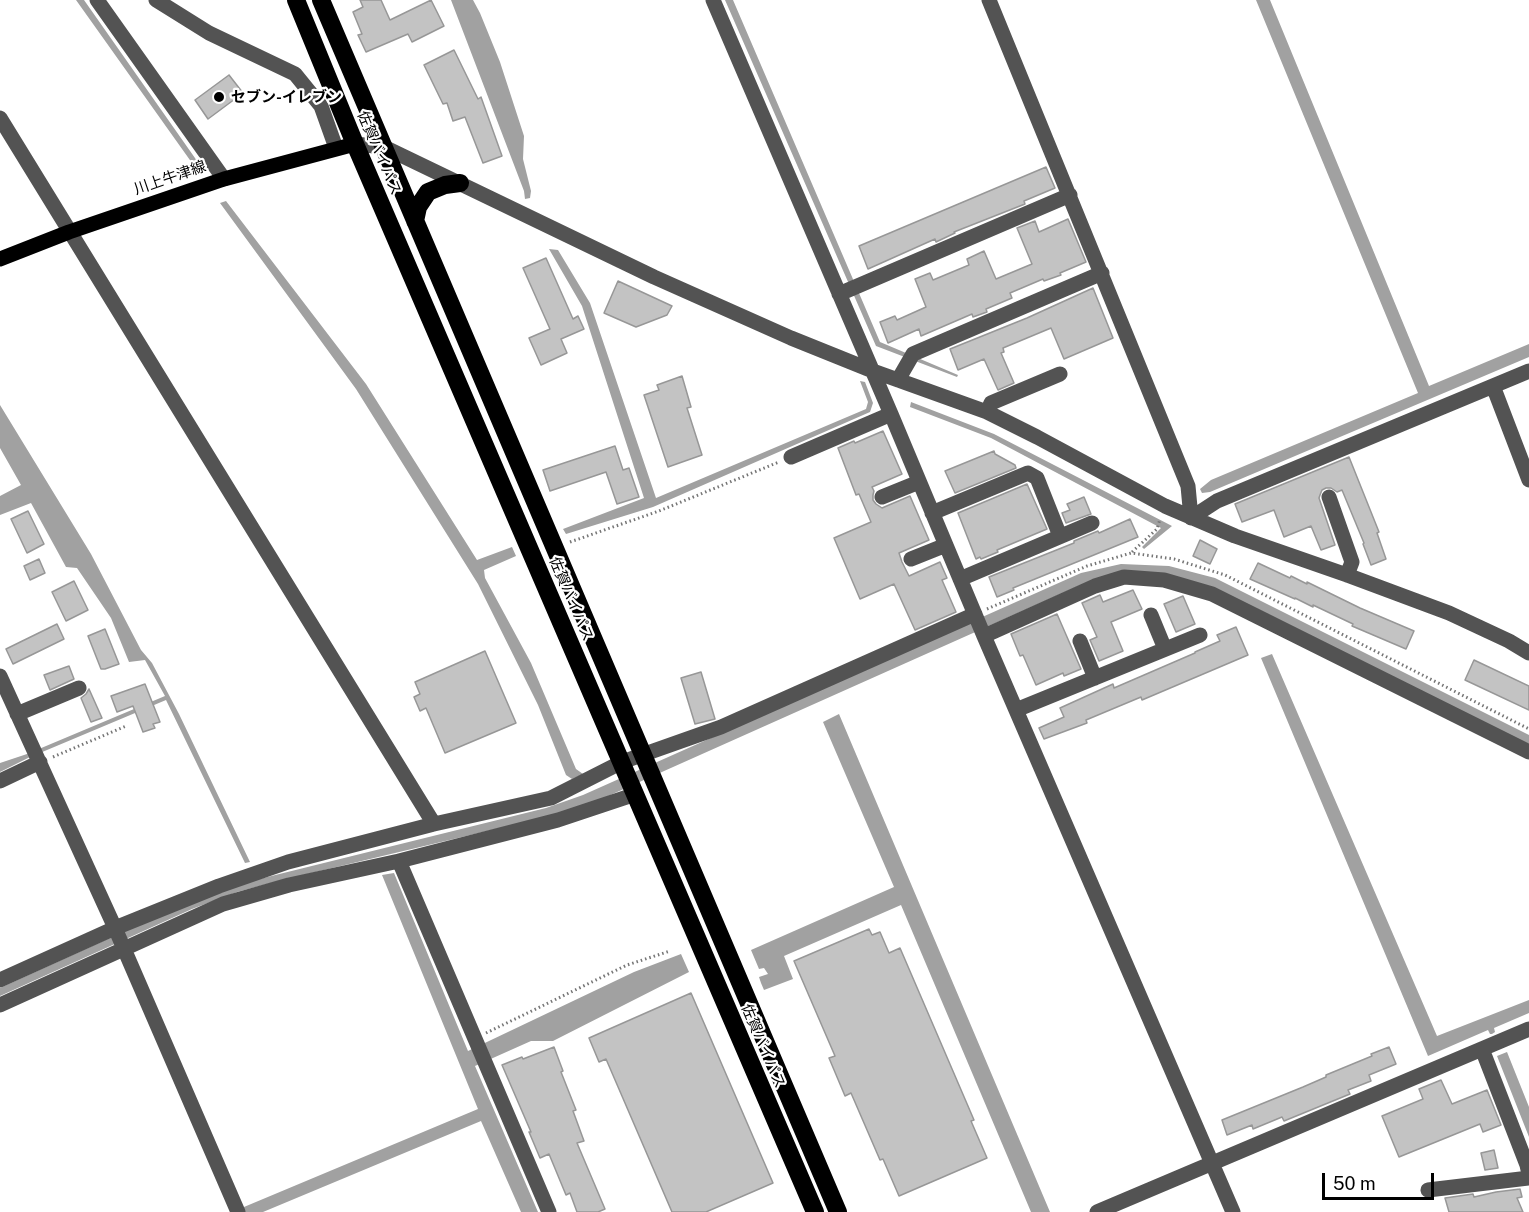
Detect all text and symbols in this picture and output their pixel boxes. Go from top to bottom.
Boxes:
place label: セブン-イレブン [231,88,342,106]
marker: セブン-イレブン [212,90,226,104]
street label: 佐賀バイパス [353,108,405,198]
street label: 川上牛津線 [132,157,208,199]
street label: 佐賀バイパス [545,554,597,644]
street label: 佐賀バイパス [737,1001,789,1091]
scale bar [1325,1161,1438,1199]
text: 50 m [1333,1173,1376,1194]

